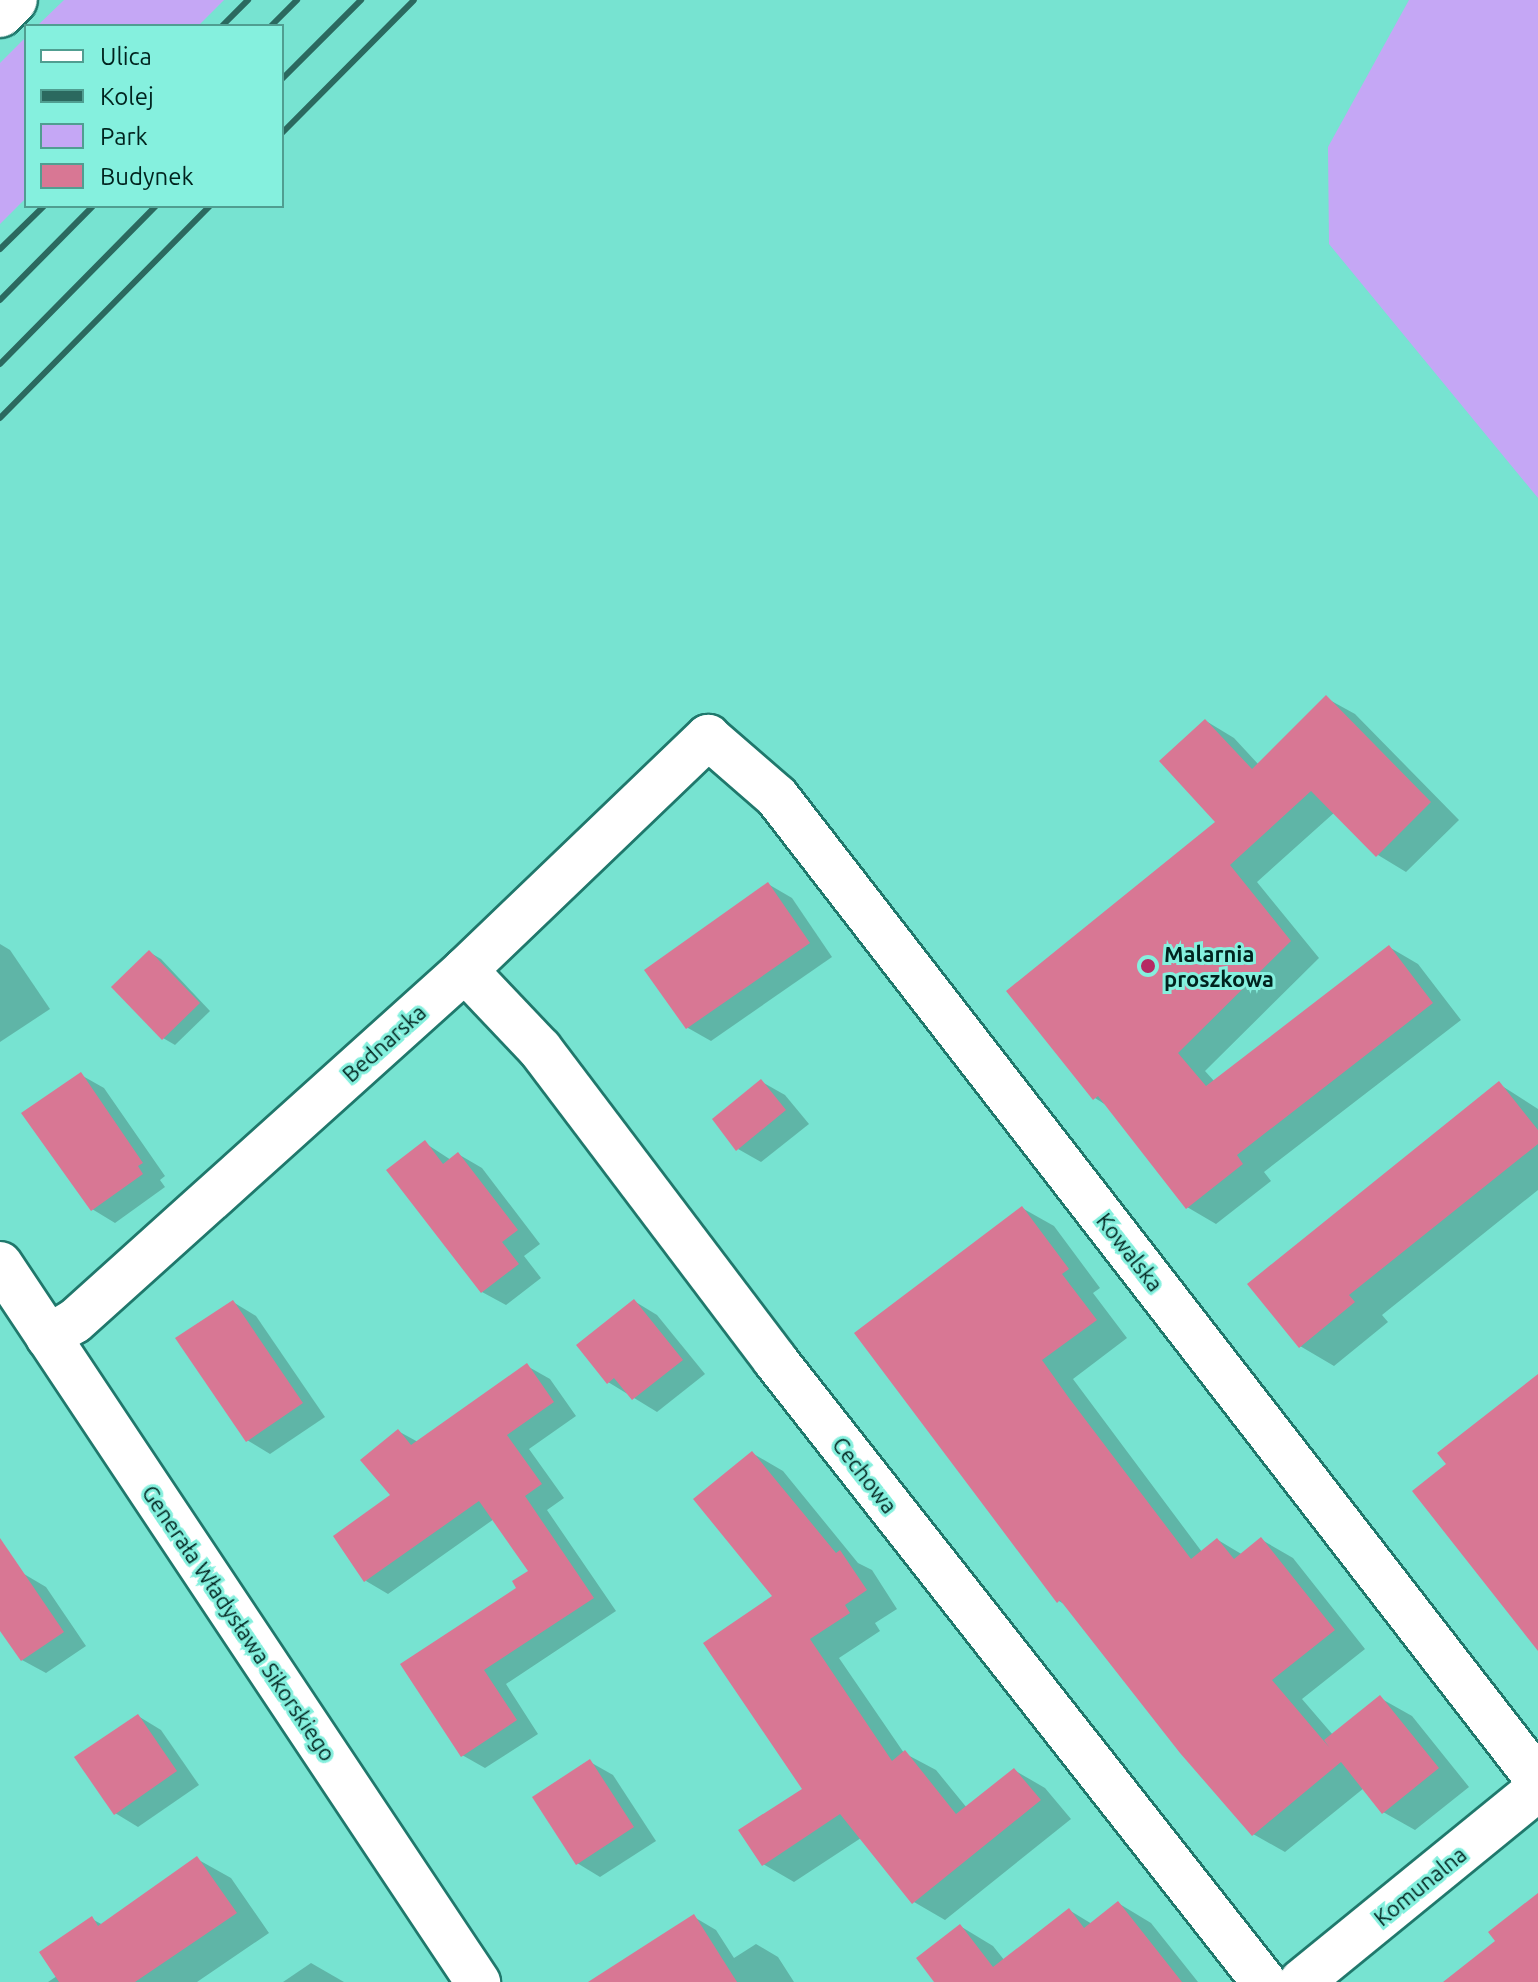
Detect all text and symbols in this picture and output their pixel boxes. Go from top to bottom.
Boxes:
legend [24,24,284,208]
text: Ulica [100,43,152,70]
text: Kolej [100,83,154,110]
text: Park [100,123,148,150]
text: Budynek [100,163,194,190]
place label: Malarnia proszkowa [1164,940,1274,992]
marker: Malarnia proszkowa [1139,957,1157,975]
street label: Bednarska [337,999,431,1087]
street label: Kowalska [1091,1208,1169,1296]
street label: Cechowa [827,1432,903,1518]
street label: Generała Władysława Sikorskiego [137,1480,341,1766]
street label: Komunalna [1369,1841,1471,1931]

